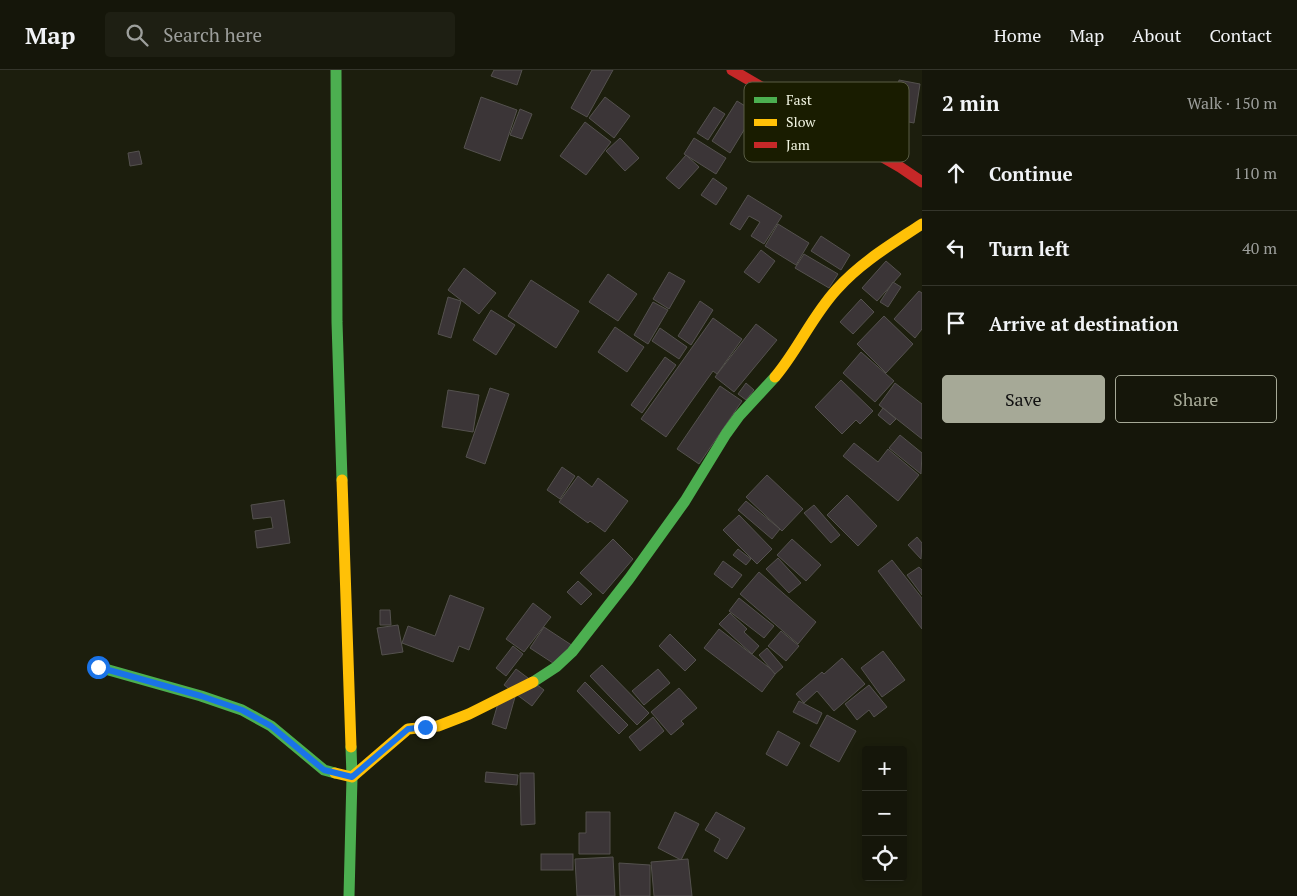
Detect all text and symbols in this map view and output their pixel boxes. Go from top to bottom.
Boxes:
search box [105,12,455,57]
text: Map [25,19,75,51]
icon: search [123,21,151,49]
text: Search here [163,22,262,47]
text: Home [994,23,1041,47]
text: Map [1069,23,1104,47]
text: About [1132,23,1181,47]
text: Contact [1209,23,1272,47]
legend [744,82,909,162]
text: 2 min [942,89,999,117]
text: Fast [786,90,813,109]
text: Walk · 150 m [1187,92,1277,114]
text: Slow [786,112,816,131]
text: Jam [786,135,810,154]
icon: ahead [942,159,970,187]
text: Continue [989,161,1073,186]
text: 110 m [1234,162,1277,184]
icon: left [942,234,970,262]
text: Turn left [989,236,1070,261]
text: 40 m [1242,237,1277,259]
icon: arrive [942,309,970,337]
text: Arrive at destination [989,311,1178,336]
button: Save [942,375,1105,423]
button: Share [1115,375,1277,423]
route start [87,656,110,679]
route end [414,716,437,739]
map controls [862,746,907,881]
button: + [862,746,907,791]
button: − [862,791,907,836]
button: locate [862,836,907,881]

